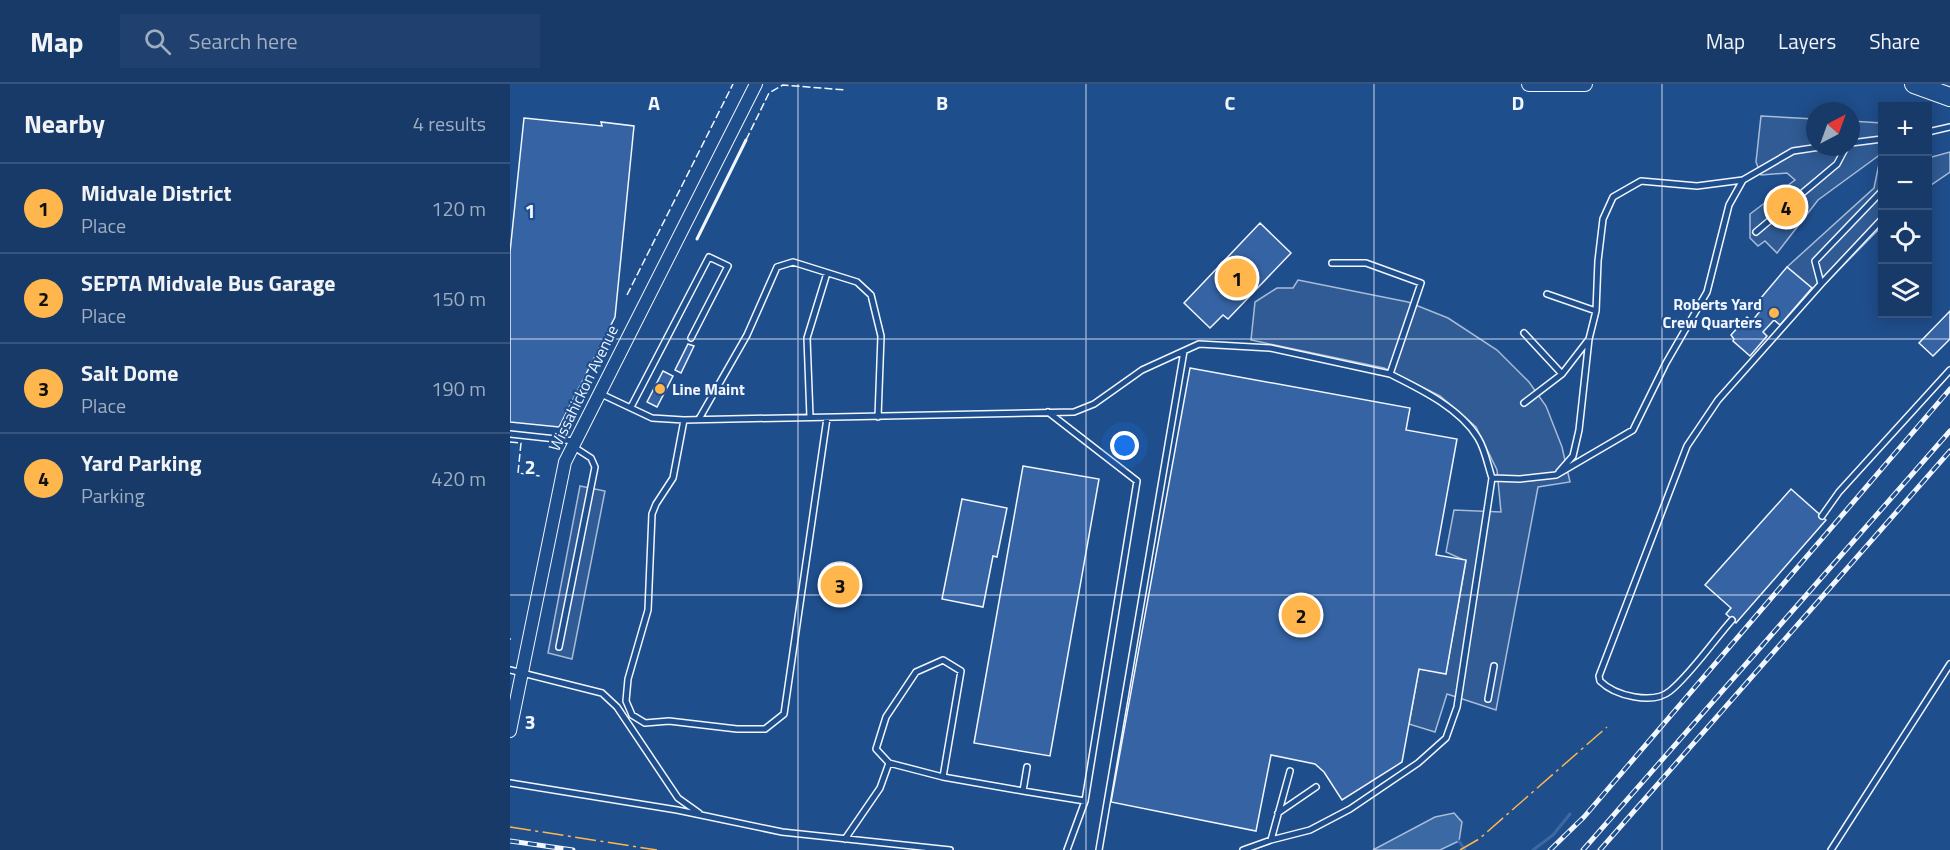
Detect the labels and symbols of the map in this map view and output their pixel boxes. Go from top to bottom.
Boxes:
text: A [648,87,660,118]
text: B [936,87,948,118]
text: C [1225,87,1236,118]
text: D [1512,87,1524,118]
north arrow [1806,102,1860,156]
pin: 4 [1766,184,1806,230]
text: 1 [524,195,536,226]
pin: 1 [1218,256,1256,300]
place label: Roberts Yard Crew Quarters [1662,292,1762,334]
marker: Roberts Yard Crew Quarters [1767,306,1781,320]
street label: Wissahickon Avenue [542,321,624,455]
place label: Line Maint [672,377,745,401]
marker: Line Maint [653,382,667,396]
your location [1110,431,1139,460]
text: 2 [524,451,536,482]
pin: 3 [820,562,860,608]
pin: 2 [1282,592,1320,638]
text: 3 [524,706,536,737]

